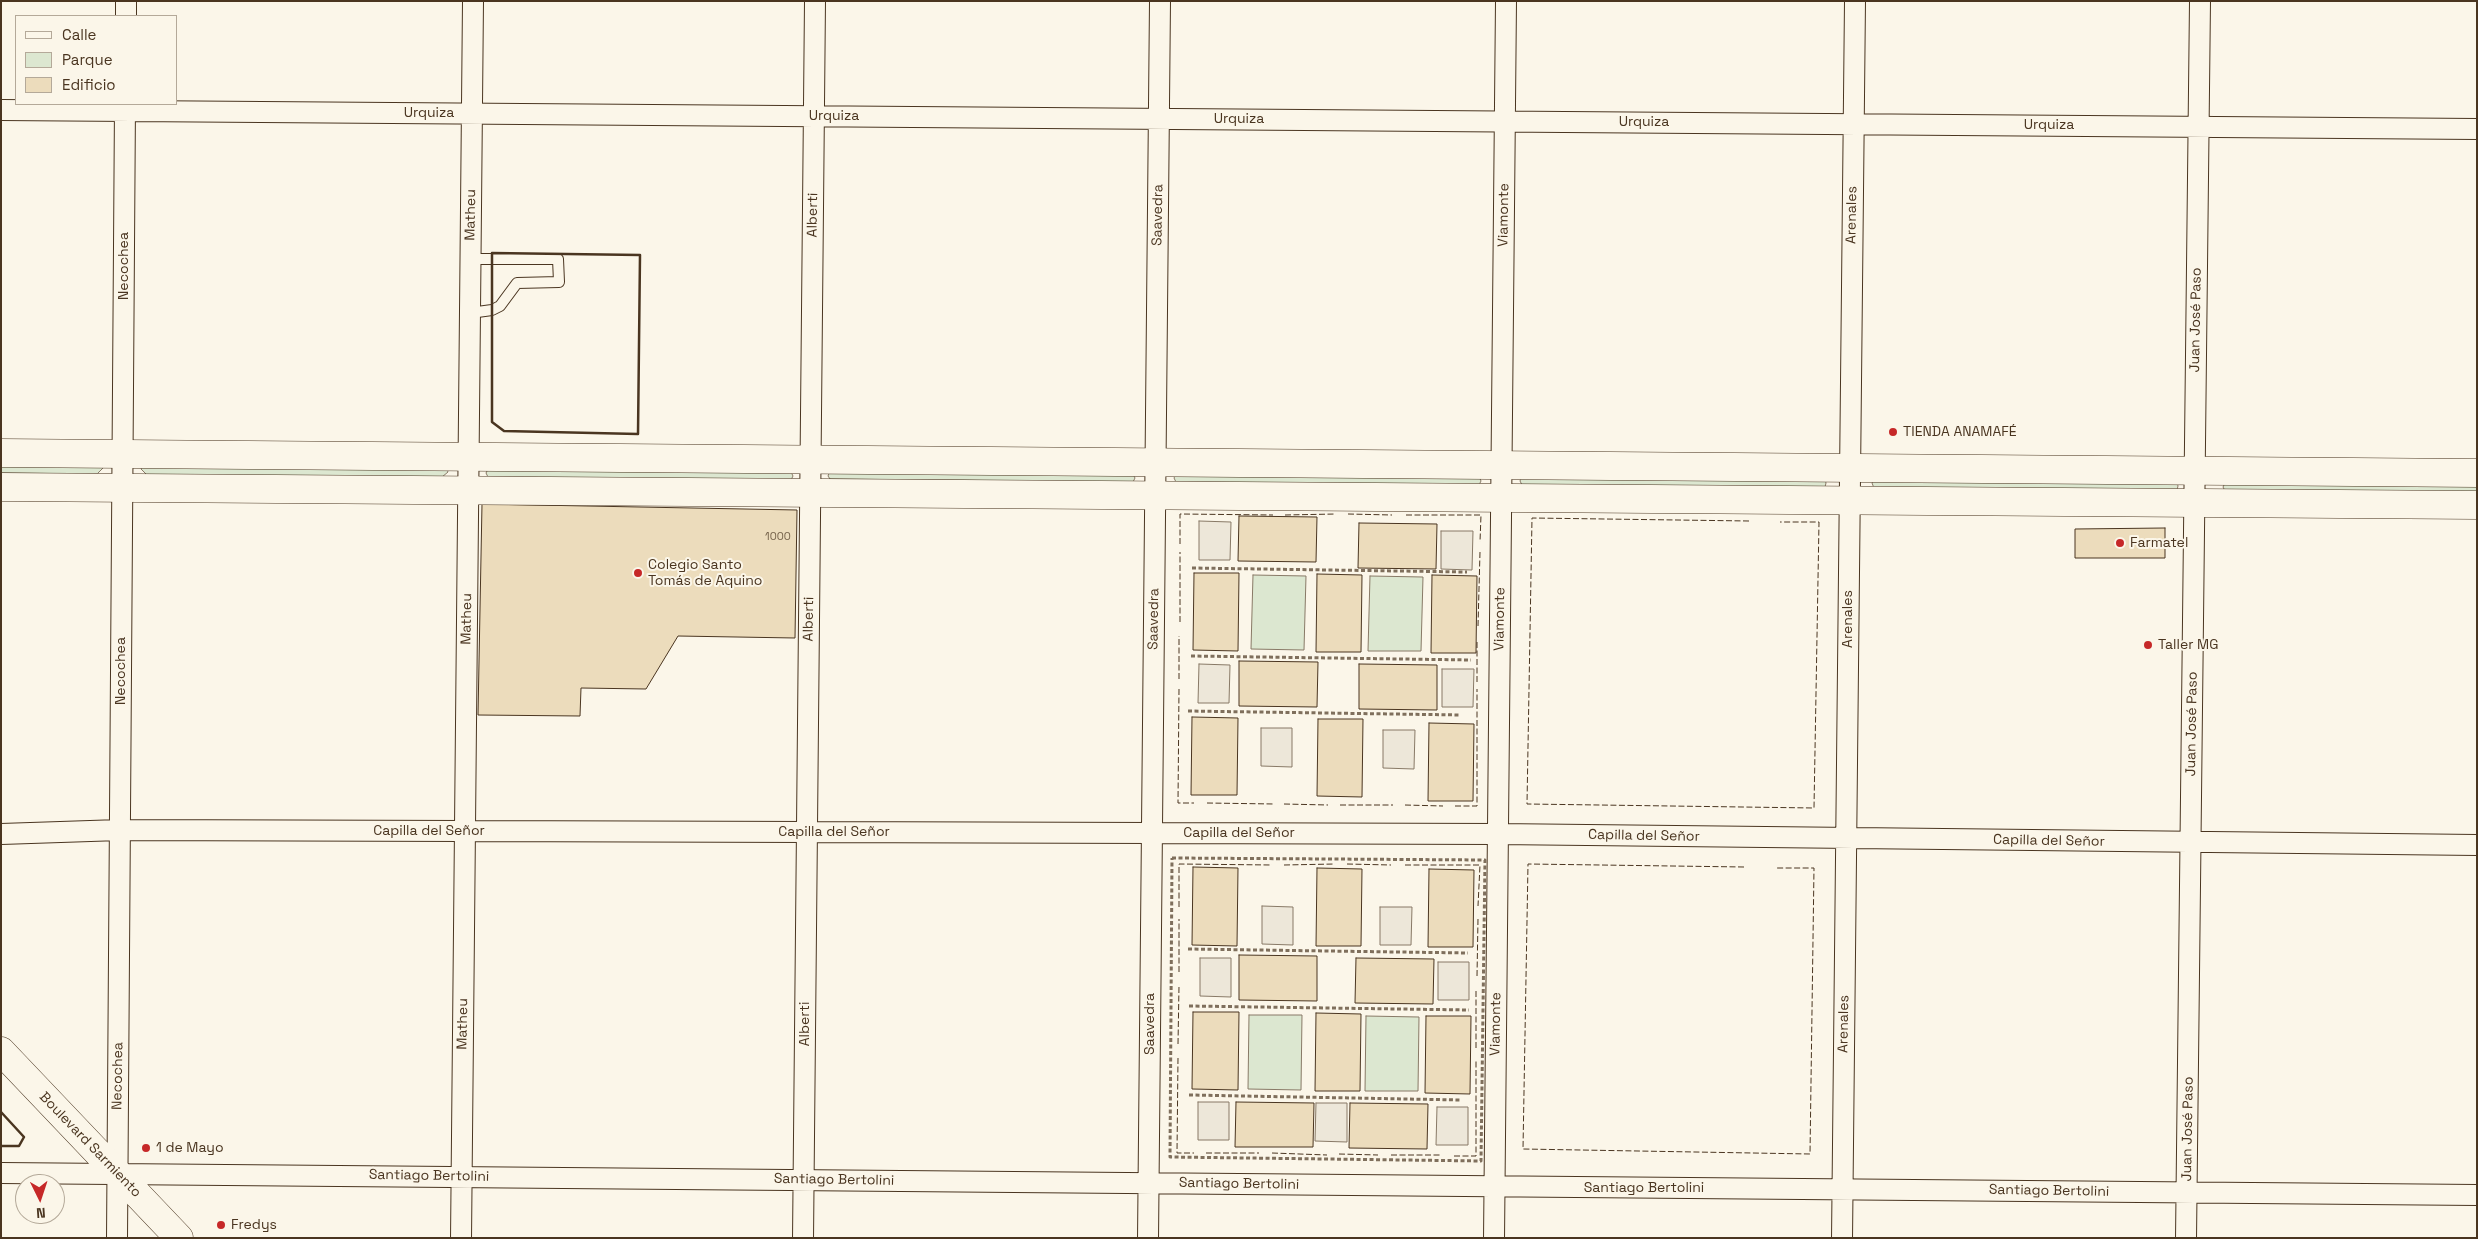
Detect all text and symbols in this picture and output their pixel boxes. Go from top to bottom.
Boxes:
legend [15,15,178,105]
text: Calle [62,25,97,44]
text: Parque [62,50,113,69]
text: Edificio [62,75,116,94]
street label: Urquiza [404,105,454,121]
street label: Urquiza [809,108,859,124]
street label: Urquiza [1214,111,1264,127]
street label: Urquiza [1619,114,1669,130]
street label: Urquiza [2024,117,2074,133]
street label: Viamonte [1495,183,1513,247]
street label: Saavedra [1149,184,1167,246]
street label: Arenales [1843,186,1861,244]
street label: Matheu [462,189,480,241]
street label: Alberti [804,193,822,237]
street label: Necochea [116,232,132,300]
street label: Juan José Paso [2187,267,2205,373]
place label: TIENDA ANAMAFÉ [1903,424,2017,440]
marker: TIENDA ANAMAFÉ [1887,426,1899,438]
house number: 1000 [765,530,791,544]
place label: Farmatel [2130,535,2188,551]
marker: Farmatel [2114,537,2126,549]
place label: Colegio Santo Tomás de Aquino [648,557,762,590]
marker: Colegio Santo Tomás de Aquino [632,567,644,579]
street label: Viamonte [1491,587,1509,651]
street label: Saavedra [1145,588,1163,650]
street label: Arenales [1840,590,1856,648]
street label: Matheu [458,593,476,645]
street label: Alberti [800,597,818,641]
street label: Necochea [113,637,129,705]
place label: Taller MG [2158,637,2218,653]
marker: Taller MG [2142,639,2154,651]
street label: Juan José Paso [2183,671,2201,777]
street label: Capilla del Señor [373,823,485,839]
street label: Capilla del Señor [778,824,890,840]
street label: Capilla del Señor [1183,825,1295,841]
street label: Capilla del Señor [1588,827,1700,845]
street label: Capilla del Señor [1993,832,2105,850]
street label: Viamonte [1487,992,1505,1056]
street label: Saavedra [1142,993,1158,1055]
street label: Arenales [1835,995,1853,1053]
street label: Matheu [454,998,472,1050]
street label: Alberti [797,1002,813,1046]
street label: Necochea [109,1042,127,1110]
street label: Juan José Paso [2179,1076,2197,1182]
street label: Boulevard Sarmiento [35,1089,145,1201]
place label: 1 de Mayo [156,1140,224,1156]
marker: 1 de Mayo [140,1142,152,1154]
street label: Santiago Bertolini [369,1167,489,1185]
street label: Santiago Bertolini [774,1171,894,1189]
north arrow [15,1174,65,1224]
street label: Santiago Bertolini [1179,1175,1299,1193]
street label: Santiago Bertolini [1584,1180,1704,1196]
street label: Santiago Bertolini [1989,1182,2109,1200]
text: N [36,1204,46,1222]
place label: Fredys [231,1217,277,1233]
marker: Fredys [215,1219,227,1231]

